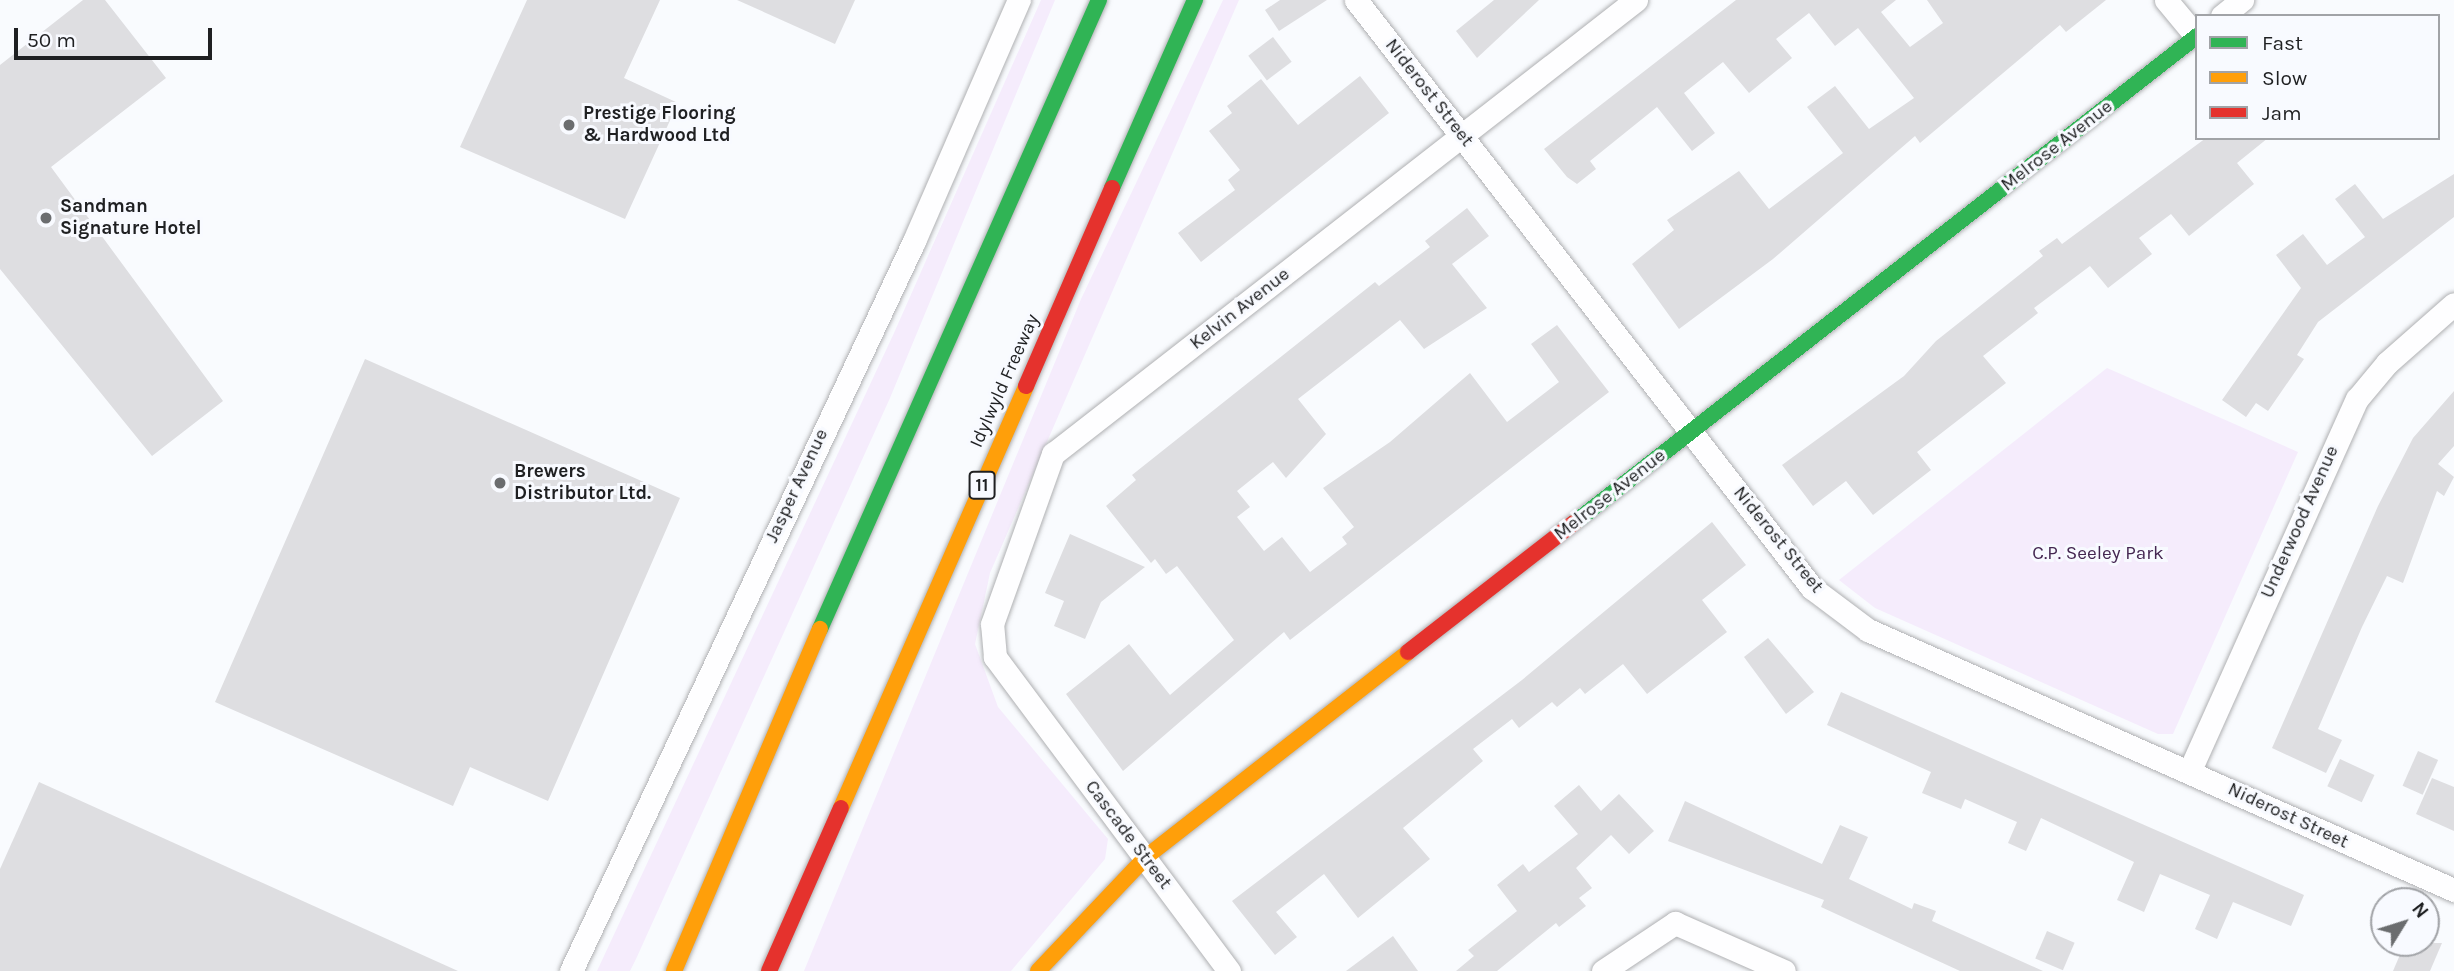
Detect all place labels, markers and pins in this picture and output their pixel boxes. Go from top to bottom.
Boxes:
place label: Prestige Flooring & Hardwood Ltd [583,103,736,147]
marker: Prestige Flooring & Hardwood Ltd [561,117,577,133]
place label: Sandman Signature Hotel [60,196,202,240]
marker: Sandman Signature Hotel [38,210,54,226]
place label: Brewers Distributor Ltd. [514,461,651,505]
marker: Brewers Distributor Ltd. [492,475,508,491]

